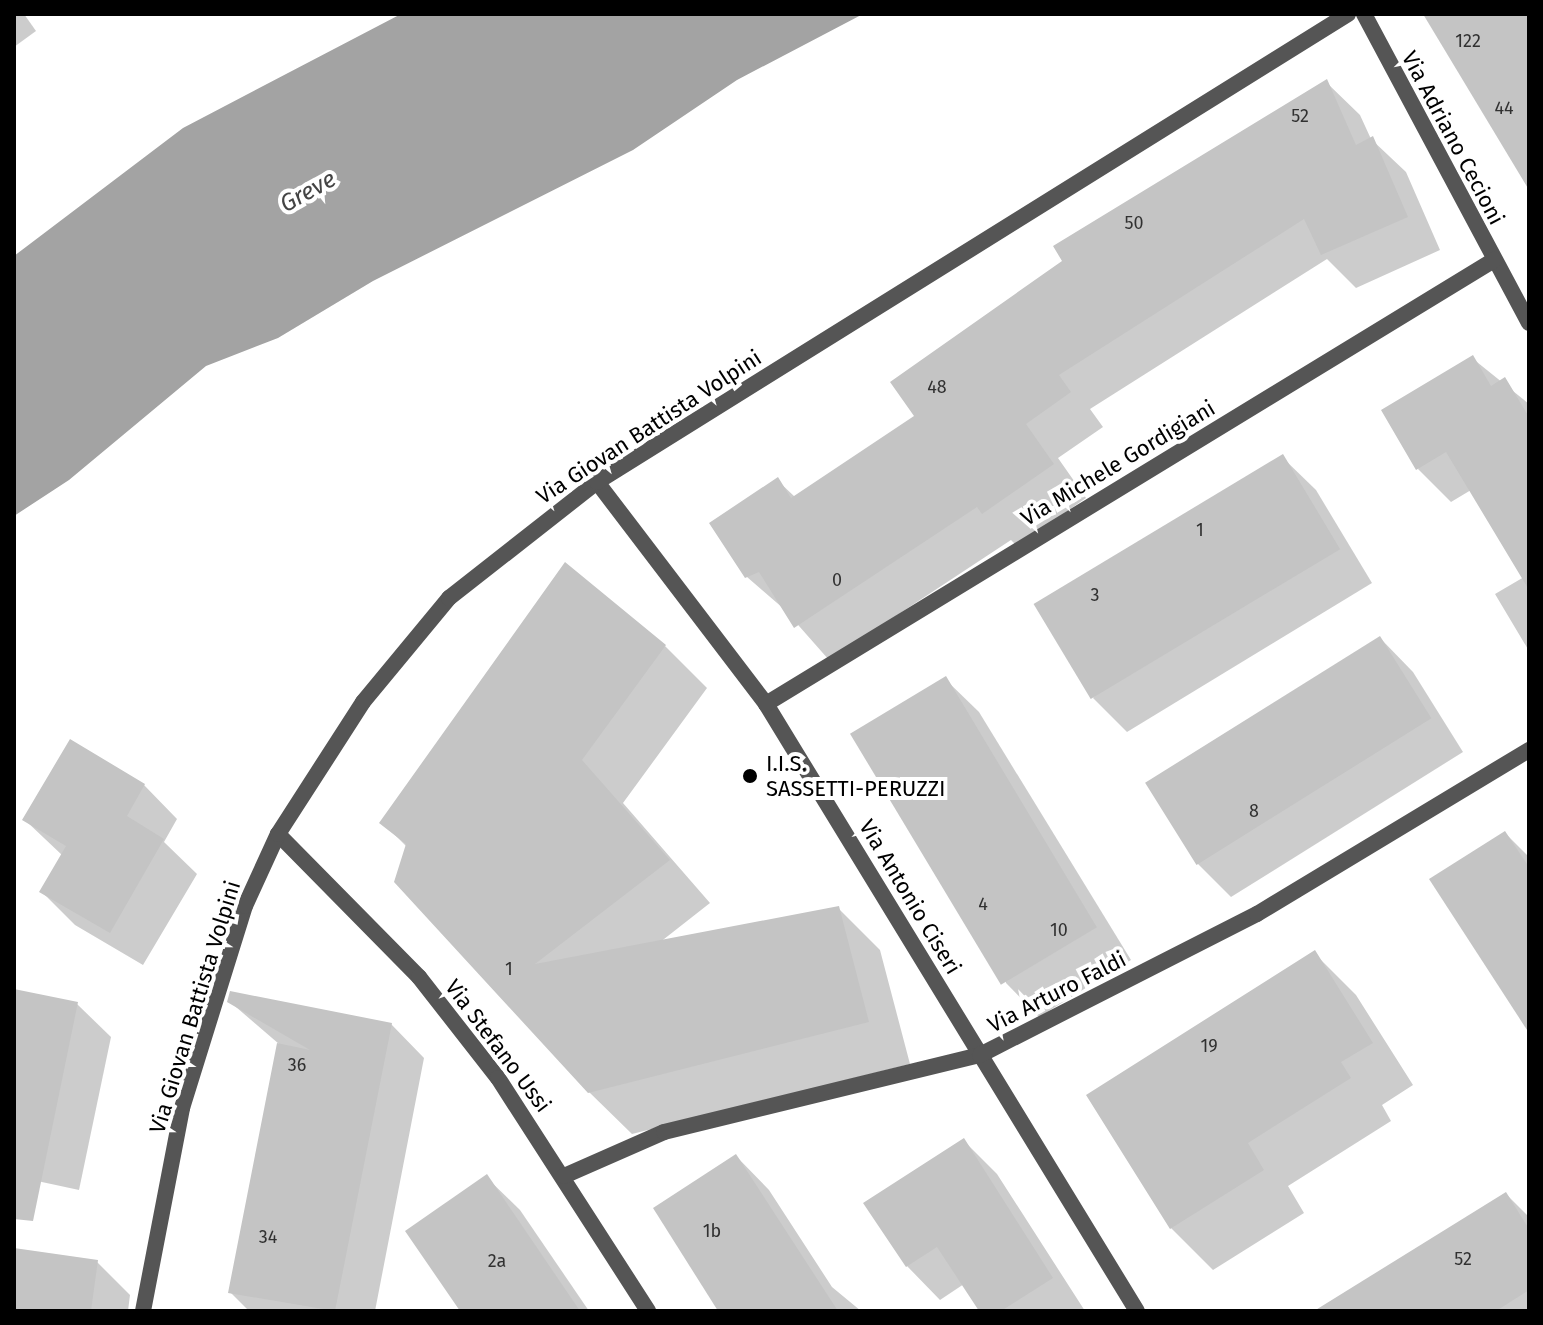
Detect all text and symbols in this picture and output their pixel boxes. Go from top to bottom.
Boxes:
house number: 122 [1455,30,1481,52]
street label: Via Adriano Cecioni [1396,47,1510,229]
house number: 44 [1494,97,1514,119]
house number: 52 [1291,105,1309,127]
water label: Greve [275,165,341,219]
house number: 50 [1124,212,1144,234]
street label: Via Giovan Battista Volpini [532,344,766,510]
house number: 48 [927,376,947,398]
street label: Via Michele Gordigiani [1016,395,1220,531]
house number: 1 [1196,519,1204,541]
house number: 0 [832,569,842,591]
house number: 3 [1091,584,1099,606]
place label: I.I.S. SASSETTI-PERUZZI [766,750,945,802]
marker: I.I.S. SASSETTI-PERUZZI [741,767,759,785]
house number: 8 [1249,800,1259,822]
street label: Via Antonio Ciseri [854,815,966,979]
street label: Via Giovan Battista Volpini [144,877,246,1137]
house number: 4 [978,893,988,915]
house number: 10 [1050,919,1068,941]
street label: Via Arturo Faldi [984,946,1130,1038]
house number: 1 [505,958,513,980]
street label: Via Stefano Ussi [440,974,556,1118]
house number: 19 [1200,1035,1218,1057]
house number: 36 [288,1054,306,1076]
house number: 1b [703,1220,721,1242]
house number: 34 [259,1226,277,1248]
house number: 52 [1454,1248,1472,1270]
house number: 2a [488,1250,506,1272]

